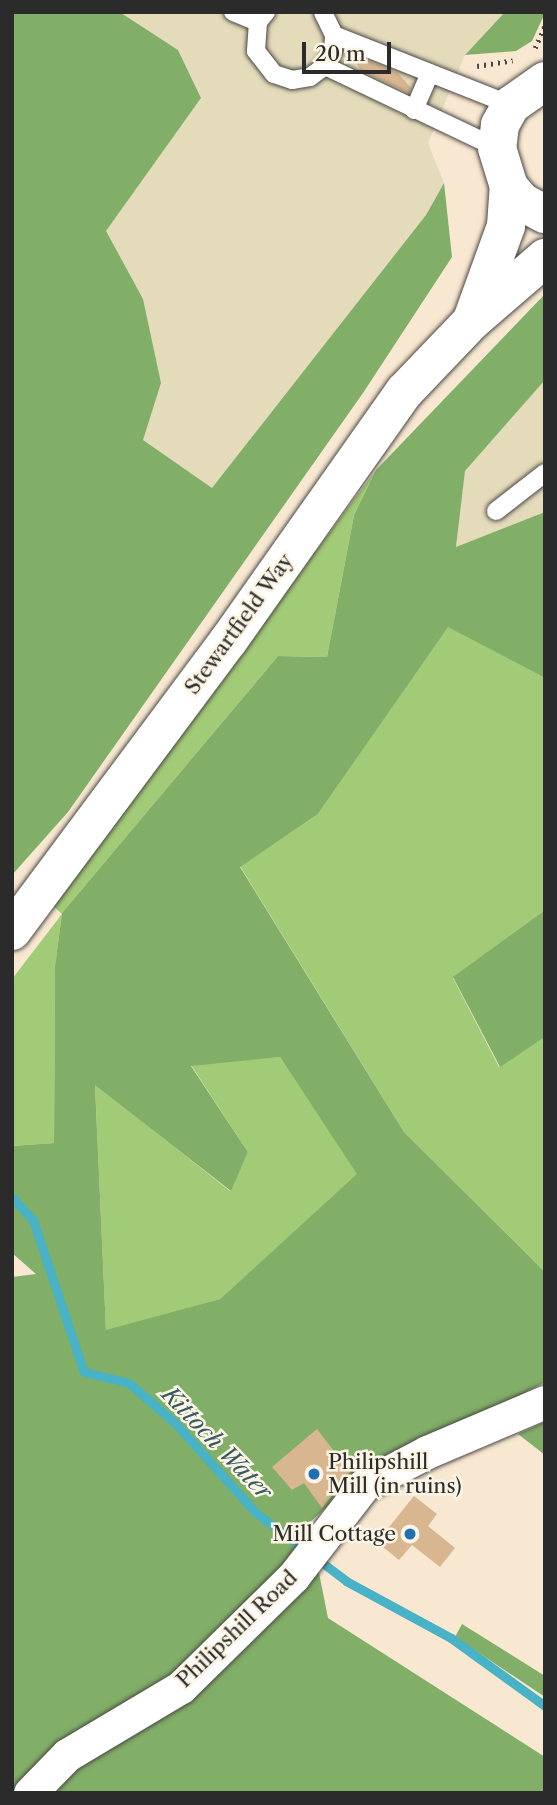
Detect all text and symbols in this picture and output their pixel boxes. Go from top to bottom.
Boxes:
scale bar [305,28,394,72]
text: 20 m [315,41,366,66]
street label: Stewartfield Way [179,548,299,700]
water label: Kittoch Water [156,1381,278,1505]
place label: Philipshill Mill (in ruins) [328,1449,462,1499]
marker: Philipshill Mill (in ruins) [306,1466,322,1482]
place label: Mill Cottage [273,1521,396,1547]
marker: Mill Cottage [402,1526,418,1542]
street label: Philipshill Road [172,1565,302,1693]

